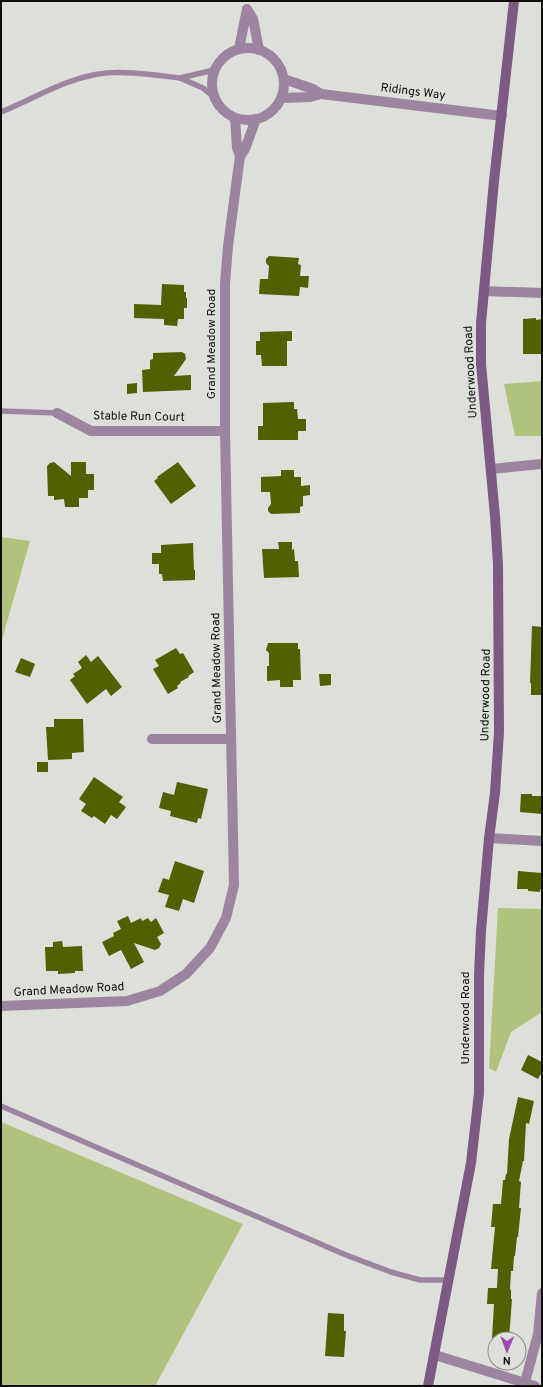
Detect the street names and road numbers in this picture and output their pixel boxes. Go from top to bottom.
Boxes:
street label: Ridings Way [380,80,446,104]
street label: Grand Meadow Road [204,289,220,399]
street label: Underwood Road [461,325,481,419]
street label: Stable Run Court [93,408,185,426]
street label: Grand Meadow Road [208,613,226,723]
street label: Underwood Road [477,648,495,742]
street label: Underwood Road [458,972,474,1064]
street label: Grand Meadow Road [13,979,125,1001]

